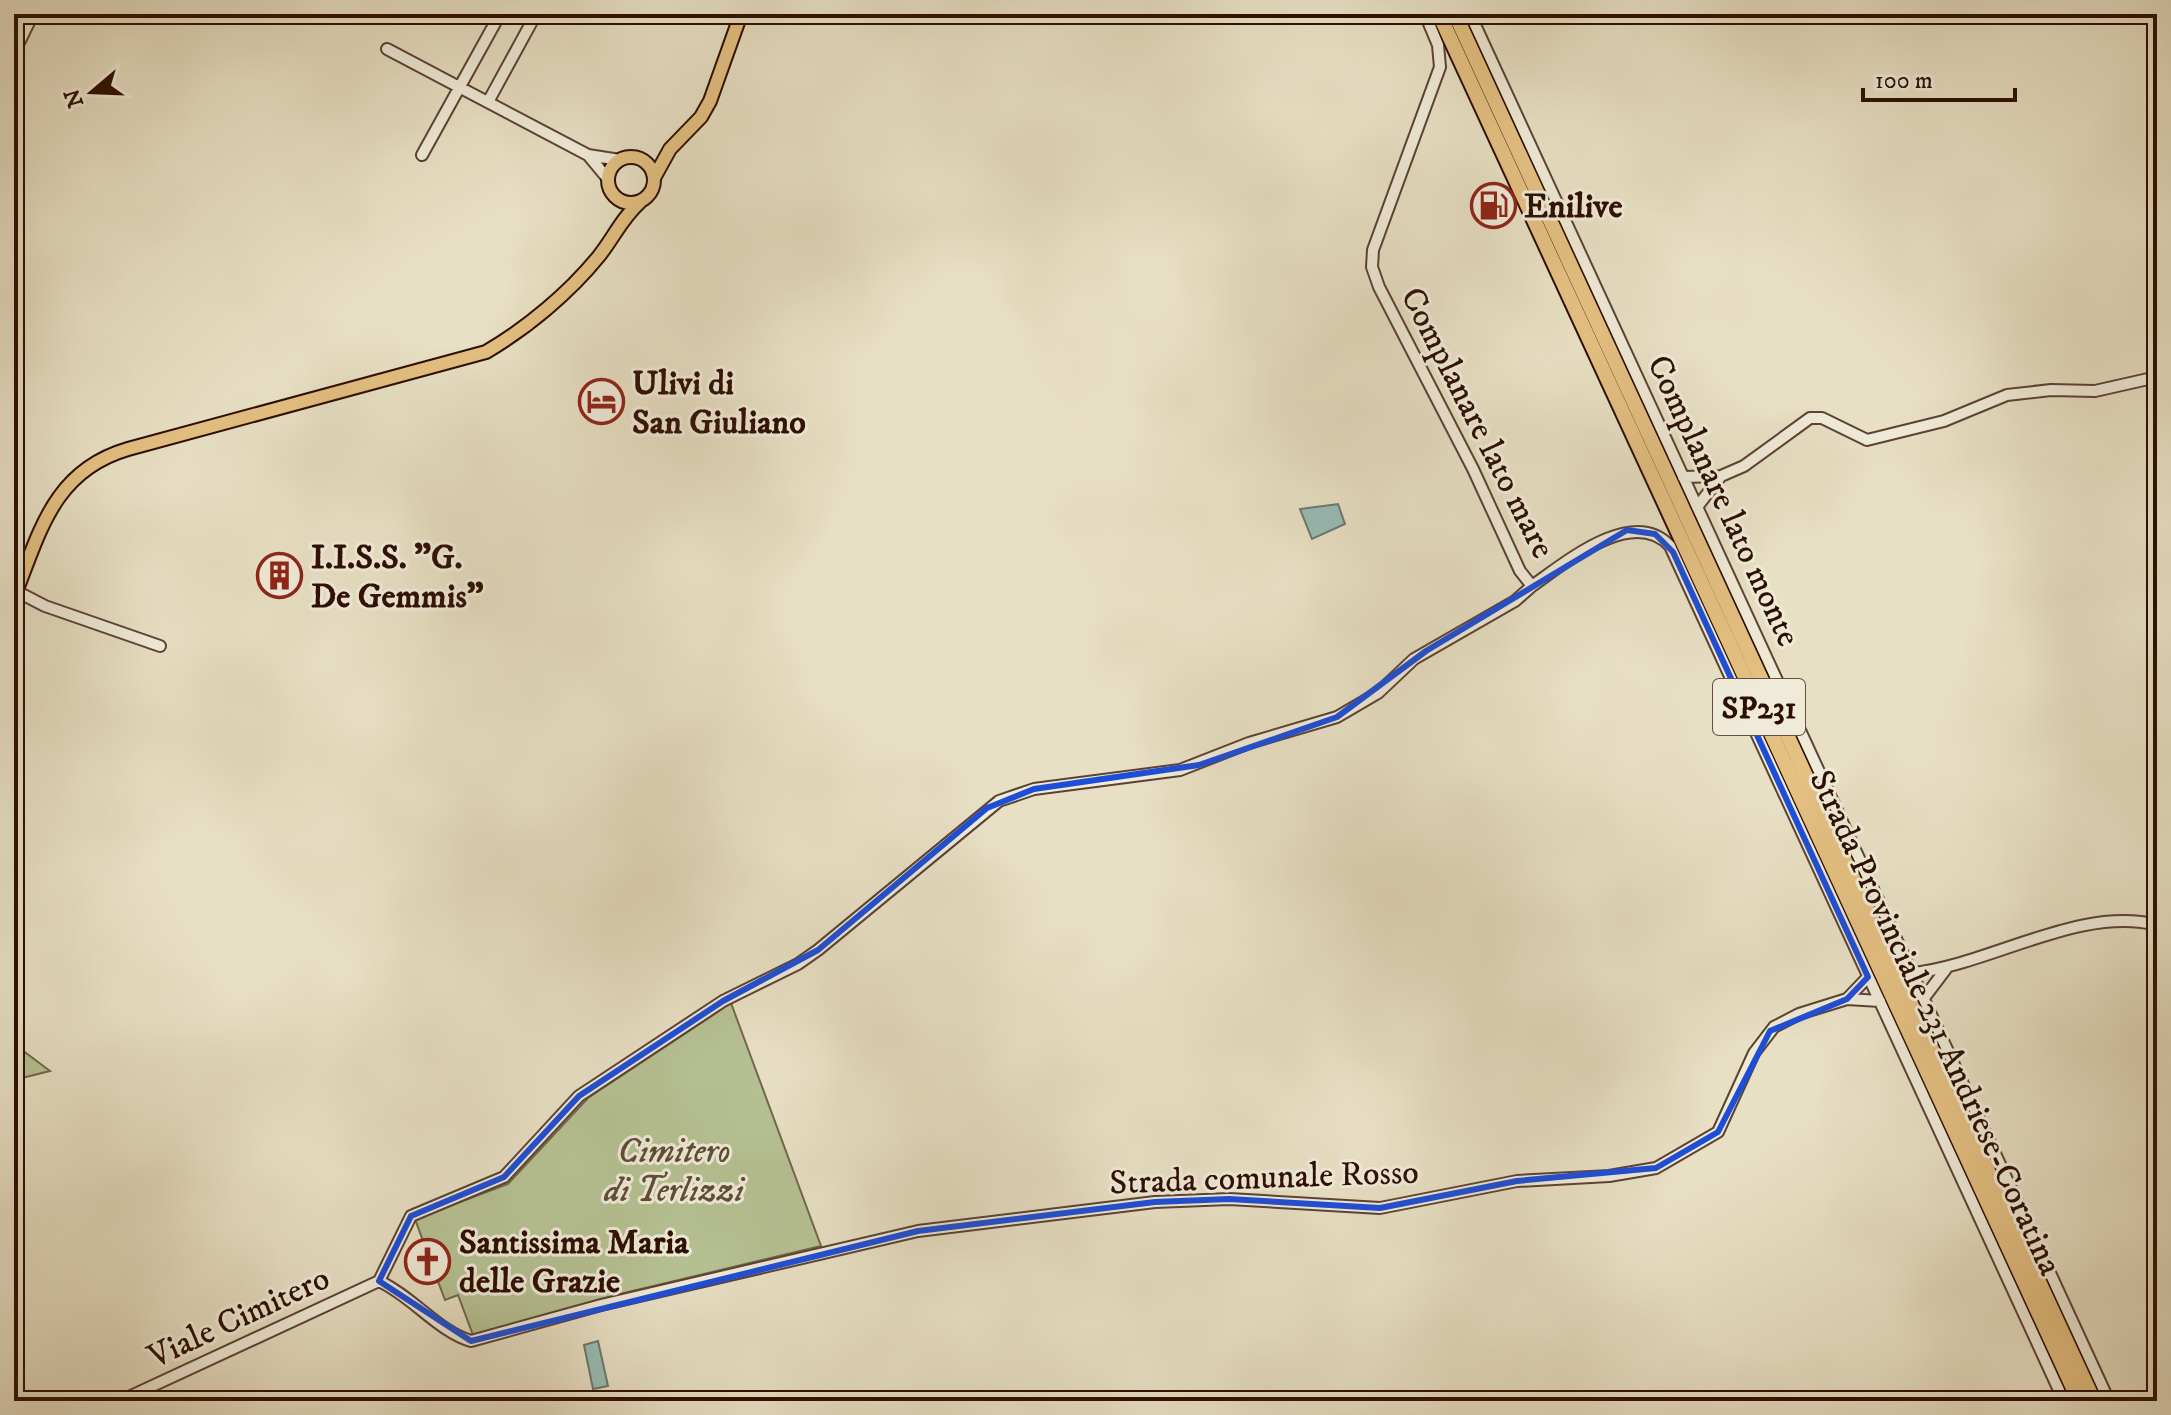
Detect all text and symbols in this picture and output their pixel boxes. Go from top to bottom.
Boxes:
north arrow [52,52,132,132]
scale bar [1863,52,2015,102]
text: 100 m [1875,66,1933,96]
text: N [59,85,90,111]
fuel station icon: Enilive [1469,181,1517,229]
place label: Enilive [1524,186,1623,228]
street label: Complanare lato mare [1391,280,1564,565]
street label: Complanare lato monte [1637,349,1809,653]
place label: Ulivi di San Giuliano [632,363,806,444]
hotel icon: Ulivi di San Giuliano [577,378,625,426]
place label: I.I.S.S. "G. De Gemmis" [311,537,484,618]
building icon: I.I.S.S. "G. De Gemmis" [256,552,304,600]
road number: SP231 [1713,679,1805,735]
street label: Strada Provinciale 231 Andriese-Coratina [1799,764,2071,1282]
park label: Cimitero di Terlizzi [603,1131,746,1212]
street label: Strada comunale Rosso [1109,1152,1419,1204]
place label: Santissima Maria delle Grazie [459,1222,689,1303]
church icon: Santissima Maria delle Grazie [404,1237,452,1285]
street label: Viale Cimitero [140,1257,336,1379]

